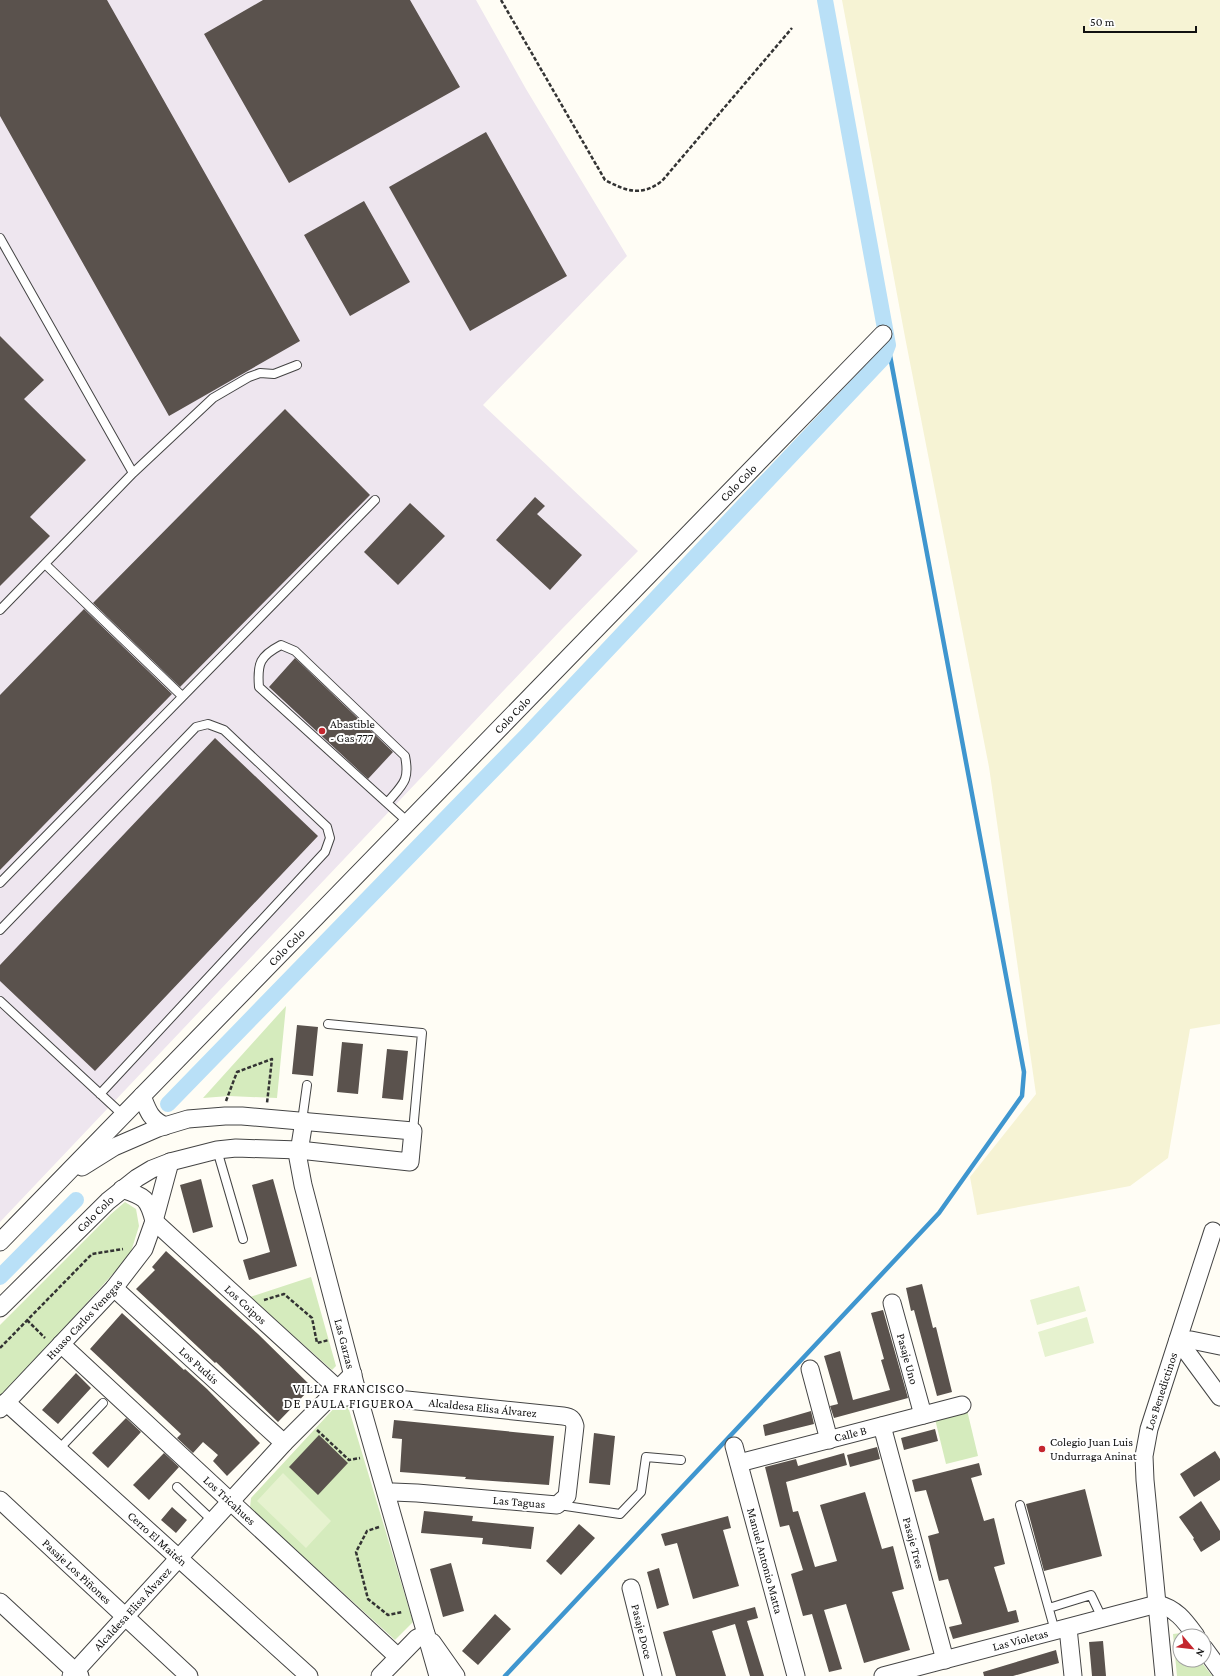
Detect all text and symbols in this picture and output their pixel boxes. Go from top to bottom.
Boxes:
scale bar [1084,8,1196,34]
text: 50 m [1090,15,1115,29]
street label: Colo Colo [717,461,760,504]
street label: Colo Colo [491,694,534,737]
place label: Abastible - Gas 777 [330,717,375,745]
marker: Abastible - Gas 777 [317,726,327,736]
street label: Colo Colo [265,926,308,969]
street label: Colo Colo [74,1192,116,1235]
street label: Huaso Carlos Venegas [43,1276,125,1362]
street label: Los Coipos [222,1282,270,1328]
street label: Las Garzas [331,1317,358,1371]
street label: Pasaje Uno [894,1332,921,1386]
street label: Los Pudús [176,1344,222,1387]
street label: Los Benedictinos [1142,1350,1180,1432]
district label: VILLA FRANCISCO DE PAULA FIGUEROA [284,1381,414,1411]
street label: Alcaldesa Elisa Álvarez [428,1395,538,1420]
street label: Calle B [833,1423,868,1445]
place label: Colegio Juan Luis Undurraga Aninat [1050,1435,1138,1463]
marker: Colegio Juan Luis Undurraga Aninat [1037,1444,1047,1454]
street label: Los Tricahues [200,1473,259,1528]
street label: Las Taguas [492,1493,546,1511]
street label: Manuel Antonio Matta [744,1506,786,1616]
street label: Cerro El Maitén [125,1508,190,1570]
street label: Pasaje Tres [900,1516,927,1570]
street label: Pasaje Los Piñones [39,1536,114,1607]
street label: Alcaldesa Elisa Álvarez [91,1564,174,1654]
street label: Pasaje Doce [628,1603,656,1661]
street label: Las Violetas [991,1626,1050,1654]
north arrow [1172,1628,1212,1668]
text: N [1194,1647,1208,1659]

